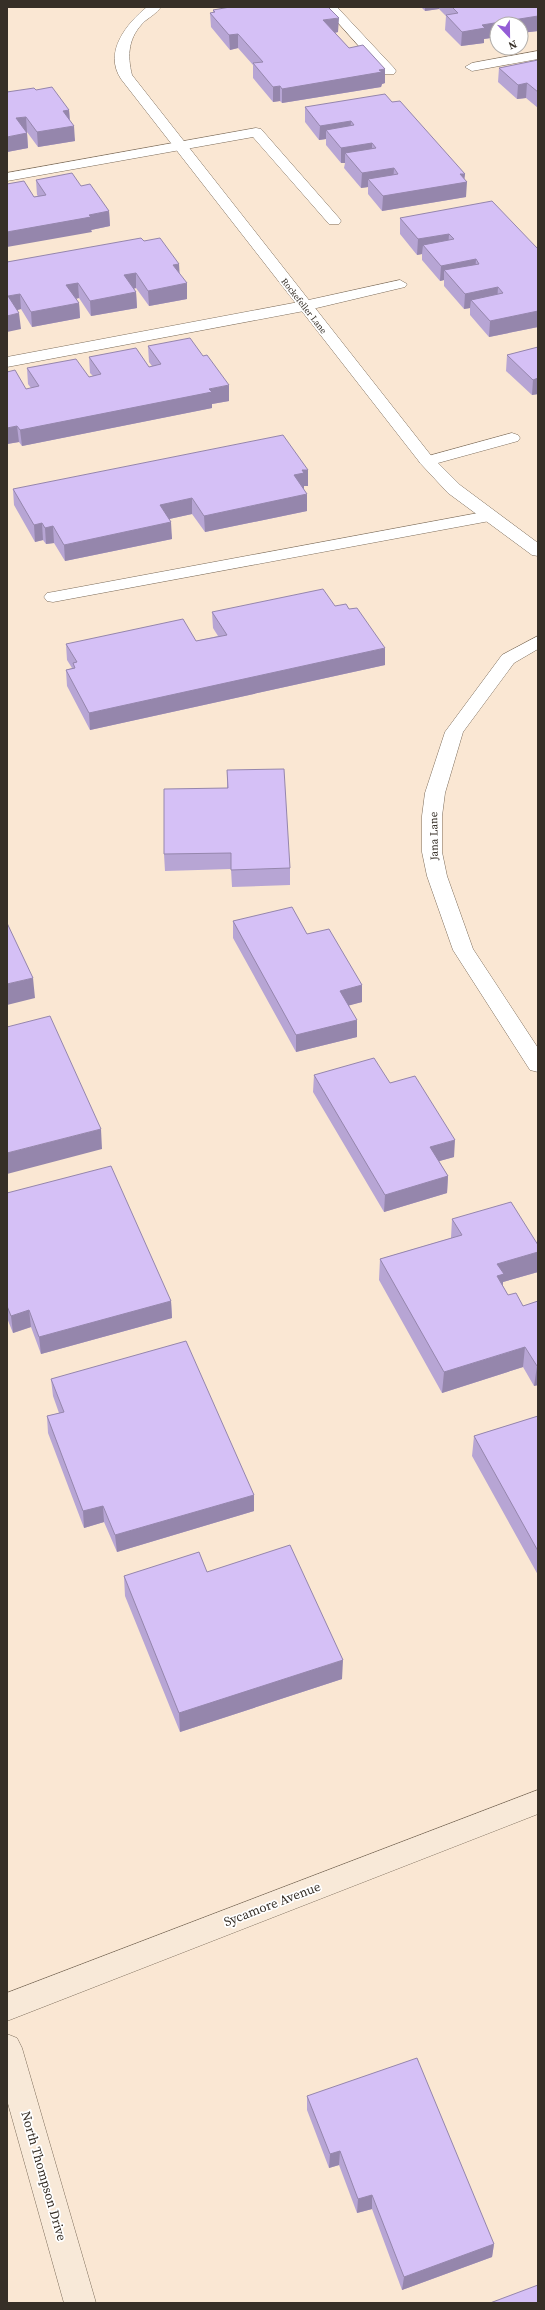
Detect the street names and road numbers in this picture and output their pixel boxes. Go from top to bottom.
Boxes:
street label: Rockefeller Lane [278,276,330,337]
street label: Jana Lane [426,811,442,861]
street label: Sycamore Avenue [221,1878,323,1930]
street label: North Thompson Drive [17,2109,71,2243]

